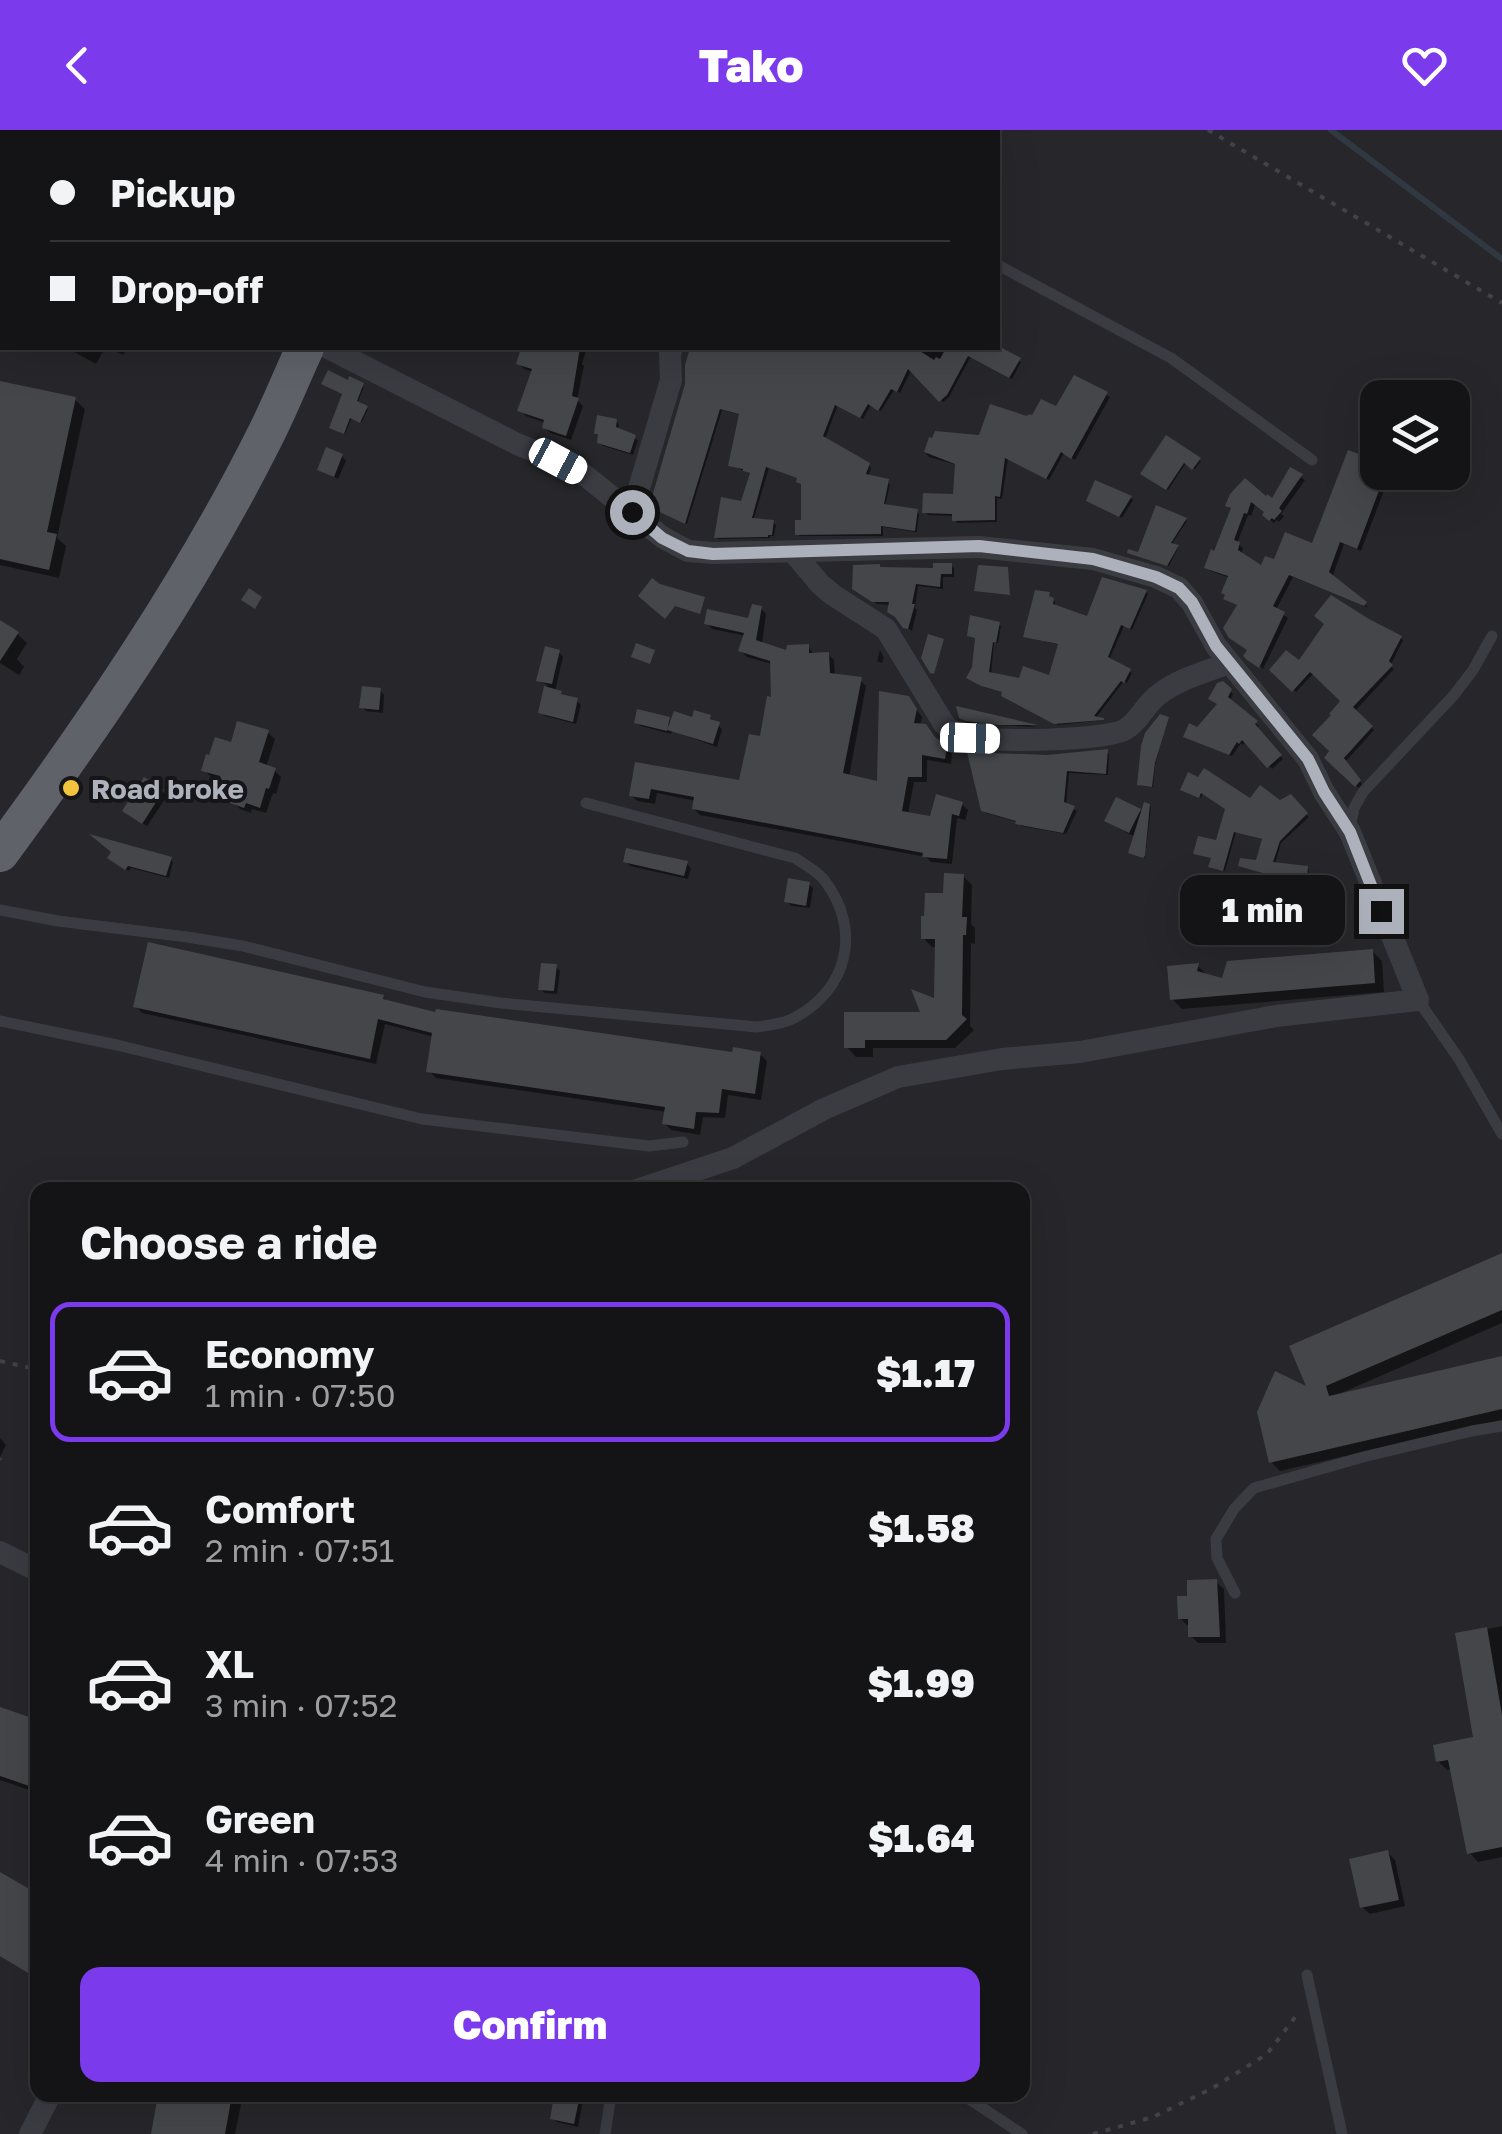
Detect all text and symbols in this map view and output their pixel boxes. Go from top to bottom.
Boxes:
icon: back [50,38,105,93]
text: Tako [699,38,803,92]
icon: heart [1397,38,1452,93]
text: Pickup [110,170,236,215]
text: Drop-off [110,266,263,311]
map controls [1360,380,1470,490]
button: layers [1360,380,1470,490]
car [524,434,592,488]
route start [610,490,655,535]
car [939,722,1001,754]
place label: Road broke [91,772,244,805]
marker: Road broke [60,777,82,799]
callout: 1 min [1181,876,1346,946]
route end [1359,889,1404,934]
text: 1 min [1222,891,1303,929]
text: Choose a ride [80,1215,378,1269]
icon: car [85,1327,175,1417]
text: Economy [205,1331,374,1376]
text: $1.17 [876,1350,975,1395]
text: 1 min · 07:50 [205,1376,396,1414]
icon: car [85,1482,175,1572]
text: Comfort [205,1486,355,1531]
text: $1.58 [868,1505,975,1550]
text: 2 min · 07:51 [205,1531,394,1569]
icon: car [85,1637,175,1727]
text: XL [205,1641,254,1686]
text: $1.99 [868,1660,975,1705]
text: 3 min · 07:52 [205,1686,397,1724]
icon: car [85,1792,175,1882]
text: Green [205,1796,315,1841]
text: $1.64 [868,1815,975,1860]
text: 4 min · 07:53 [205,1841,398,1879]
button: Confirm [80,1967,980,2082]

